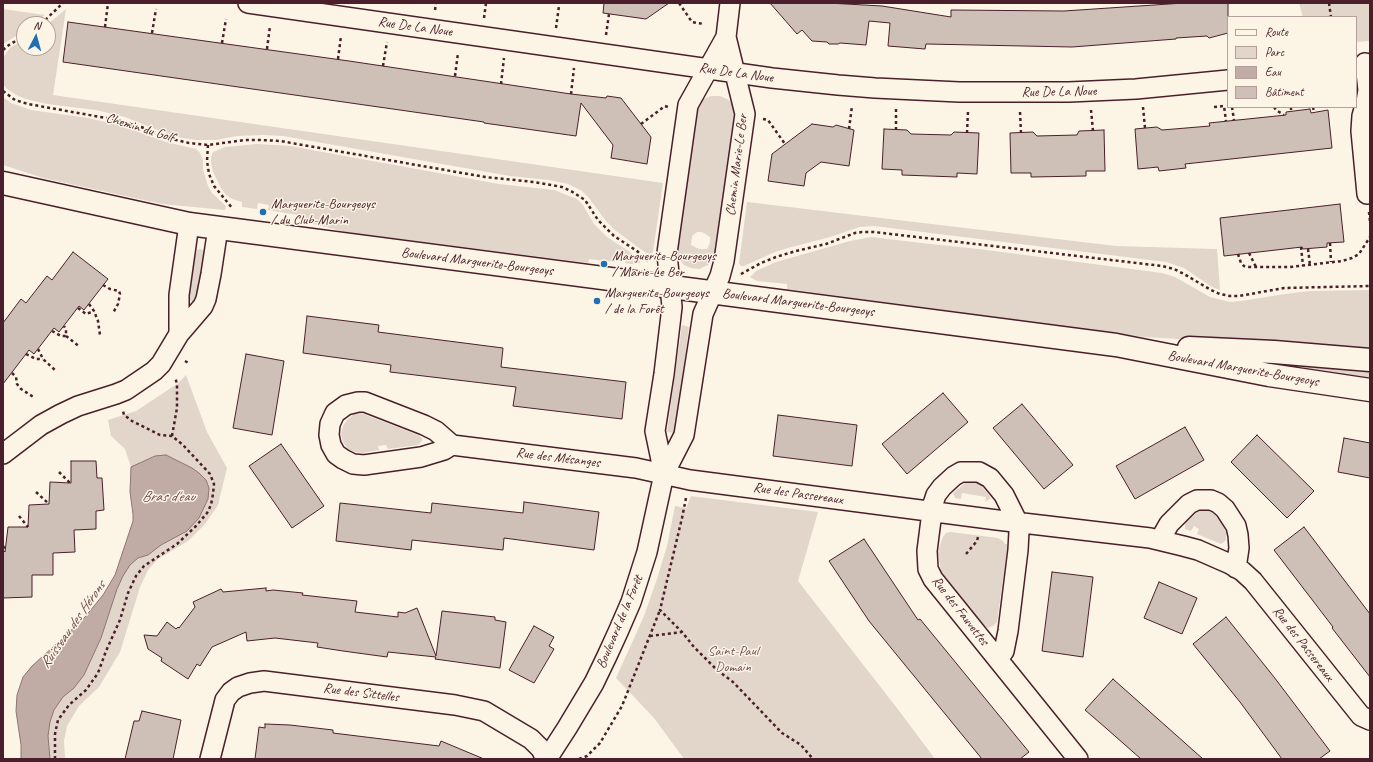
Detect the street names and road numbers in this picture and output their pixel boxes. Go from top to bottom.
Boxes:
street label: Rue De La Noue [377,13,453,41]
street label: Rue De La Noue [698,59,774,87]
street label: Rue De La Noue [1021,83,1097,101]
street label: Chemin du Golf [104,110,176,146]
street label: Chemin Marie-Le Ber [722,113,752,217]
street label: Boulevard Marguerite-Bourgeoys [400,244,554,280]
street label: Boulevard Marguerite-Bourgeoys [721,285,875,321]
street label: Boulevard Marguerite-Bourgeoys [1166,347,1320,391]
street label: Rue des Mésanges [515,445,601,471]
street label: Rue des Passereaux [752,479,844,509]
street label: Boulevard de la Forêt [593,573,647,671]
street label: Rue des Fauvettes [928,573,992,649]
street label: Rue des Passereaux [1269,603,1337,685]
street label: Rue des Sittelles [322,680,400,706]

